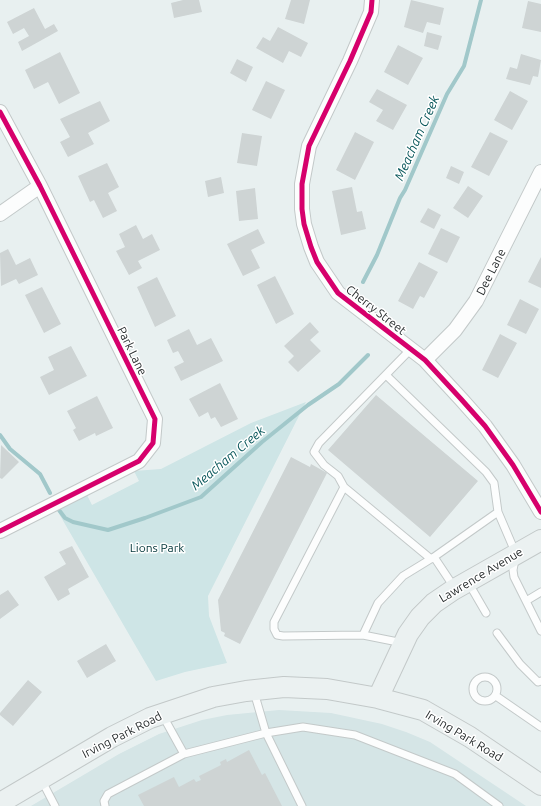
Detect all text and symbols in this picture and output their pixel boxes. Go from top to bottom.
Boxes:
water label: Meacham Creek [391,93,443,183]
street label: Dee Lane [473,246,509,298]
street label: Cherry Street [343,282,409,338]
street label: Park Lane [114,324,150,378]
water label: Meacham Creek [188,423,268,493]
park label: Lions Park [130,541,184,555]
street label: Lawrence Avenue [437,544,525,606]
street label: Irving Park Road [423,707,505,765]
street label: Irving Park Road [80,709,164,761]

